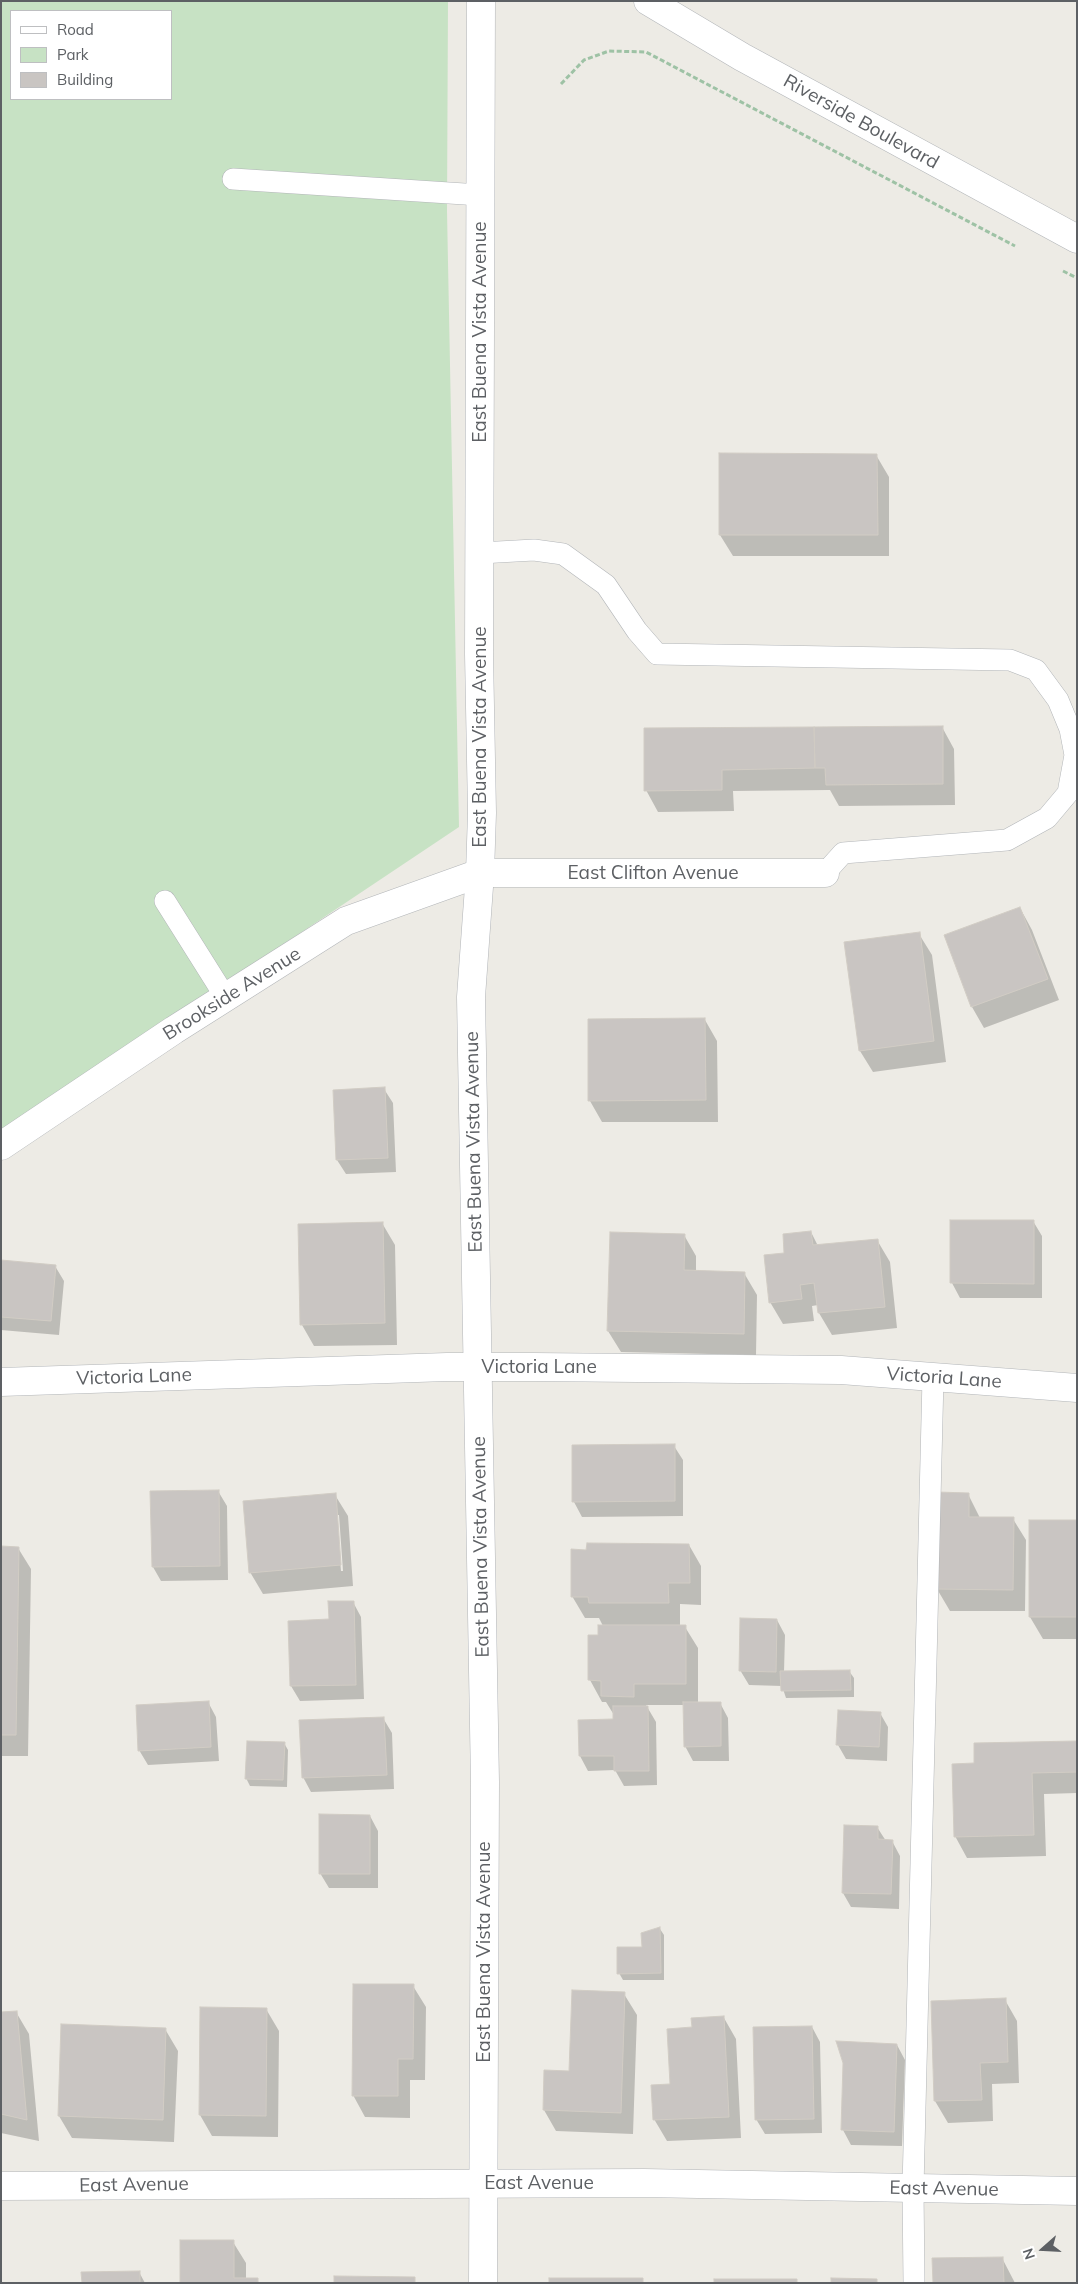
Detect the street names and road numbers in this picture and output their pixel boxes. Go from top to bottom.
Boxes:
street label: Riverside Boulevard [779,70,943,174]
street label: East Buena Vista Avenue [469,221,491,443]
street label: East Buena Vista Avenue [469,626,491,848]
street label: East Clifton Avenue [567,862,739,884]
street label: Brookside Avenue [159,943,305,1045]
street label: East Buena Vista Avenue [461,1031,487,1253]
street label: Victoria Lane [481,1356,597,1378]
street label: Victoria Lane [886,1363,1002,1393]
street label: Victoria Lane [76,1364,192,1390]
street label: East Buena Vista Avenue [468,1436,494,1658]
street label: East Buena Vista Avenue [473,1841,495,2063]
street label: East Avenue [484,2172,594,2194]
street label: East Avenue [79,2173,189,2197]
street label: East Avenue [889,2177,999,2201]

